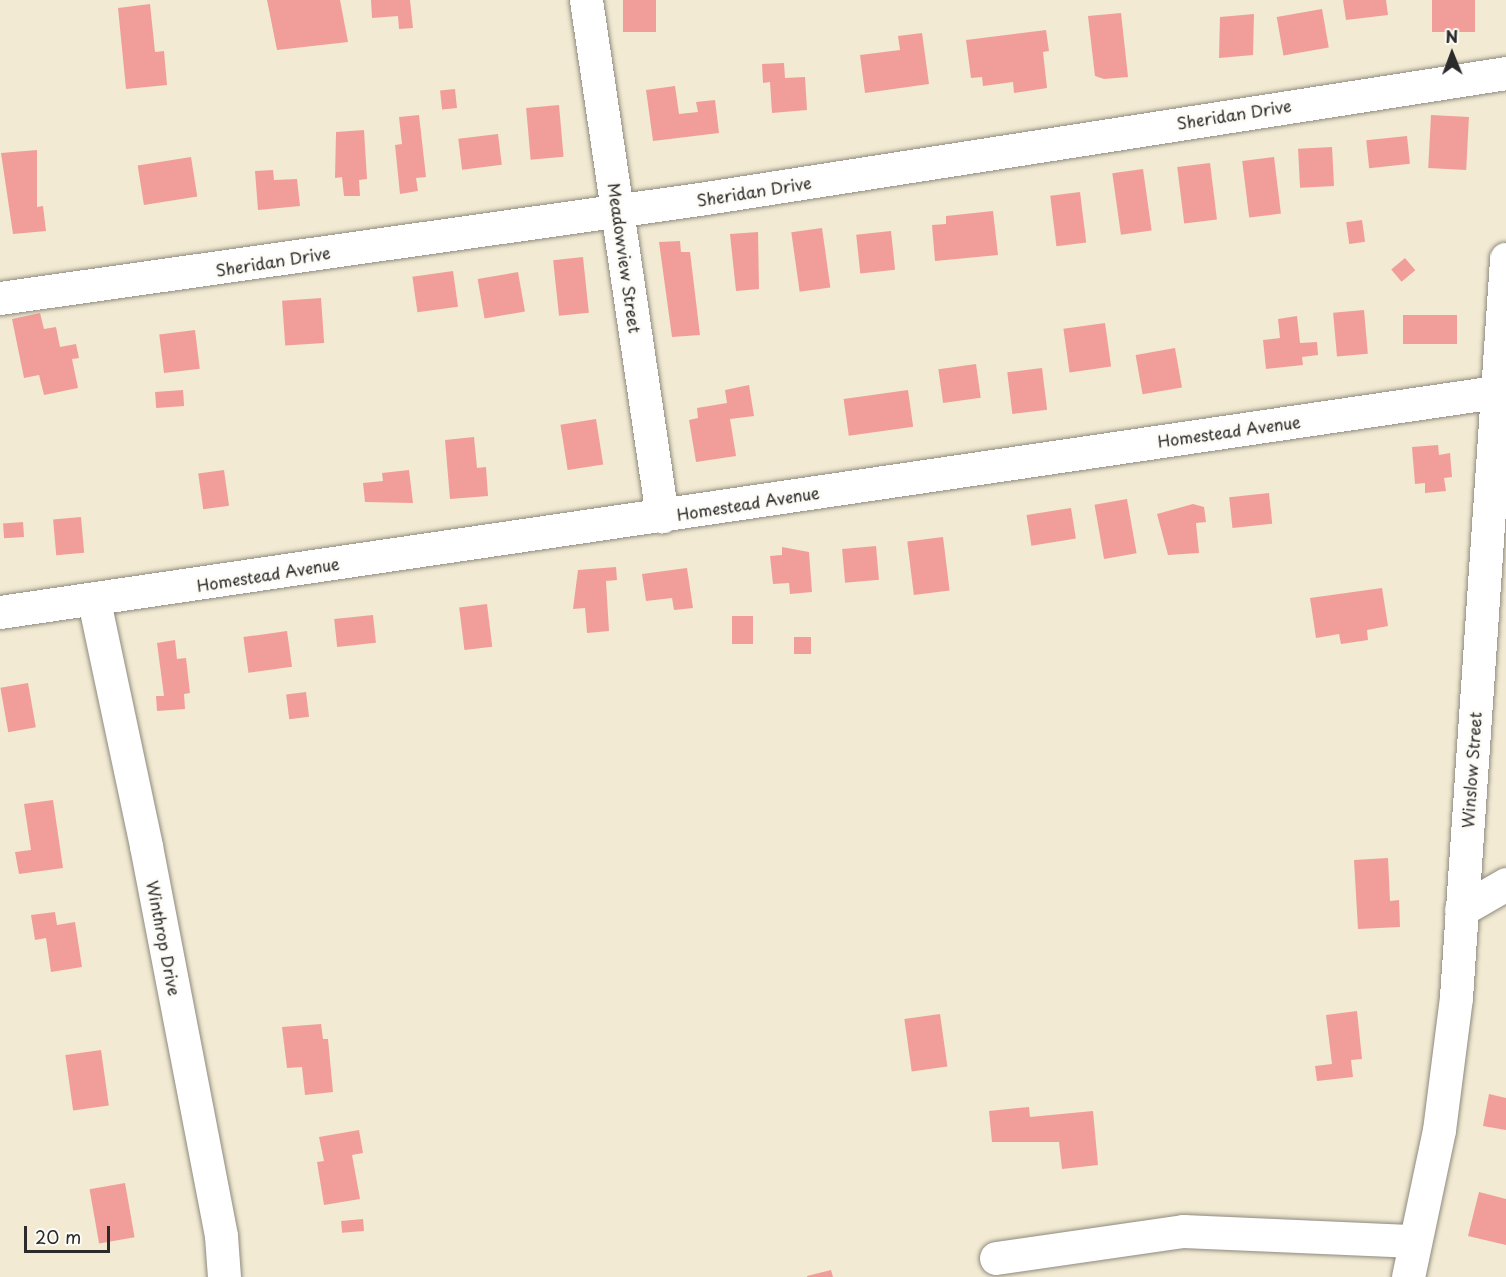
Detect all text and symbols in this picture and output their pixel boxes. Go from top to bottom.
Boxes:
north arrow [1422,24,1482,84]
text: N [1445,24,1458,48]
street label: Sheridan Drive [1176,96,1292,132]
street label: Sheridan Drive [696,173,812,209]
street label: Meadowview Street [605,182,645,334]
street label: Sheridan Drive [215,243,331,279]
street label: Homestead Avenue [1156,411,1302,451]
street label: Homestead Avenue [675,482,821,524]
street label: Homestead Avenue [195,553,341,595]
street label: Winslow Street [1457,711,1485,829]
street label: Winthrop Drive [143,878,185,998]
scale bar [27,1214,112,1252]
text: 20 m [35,1223,81,1250]

